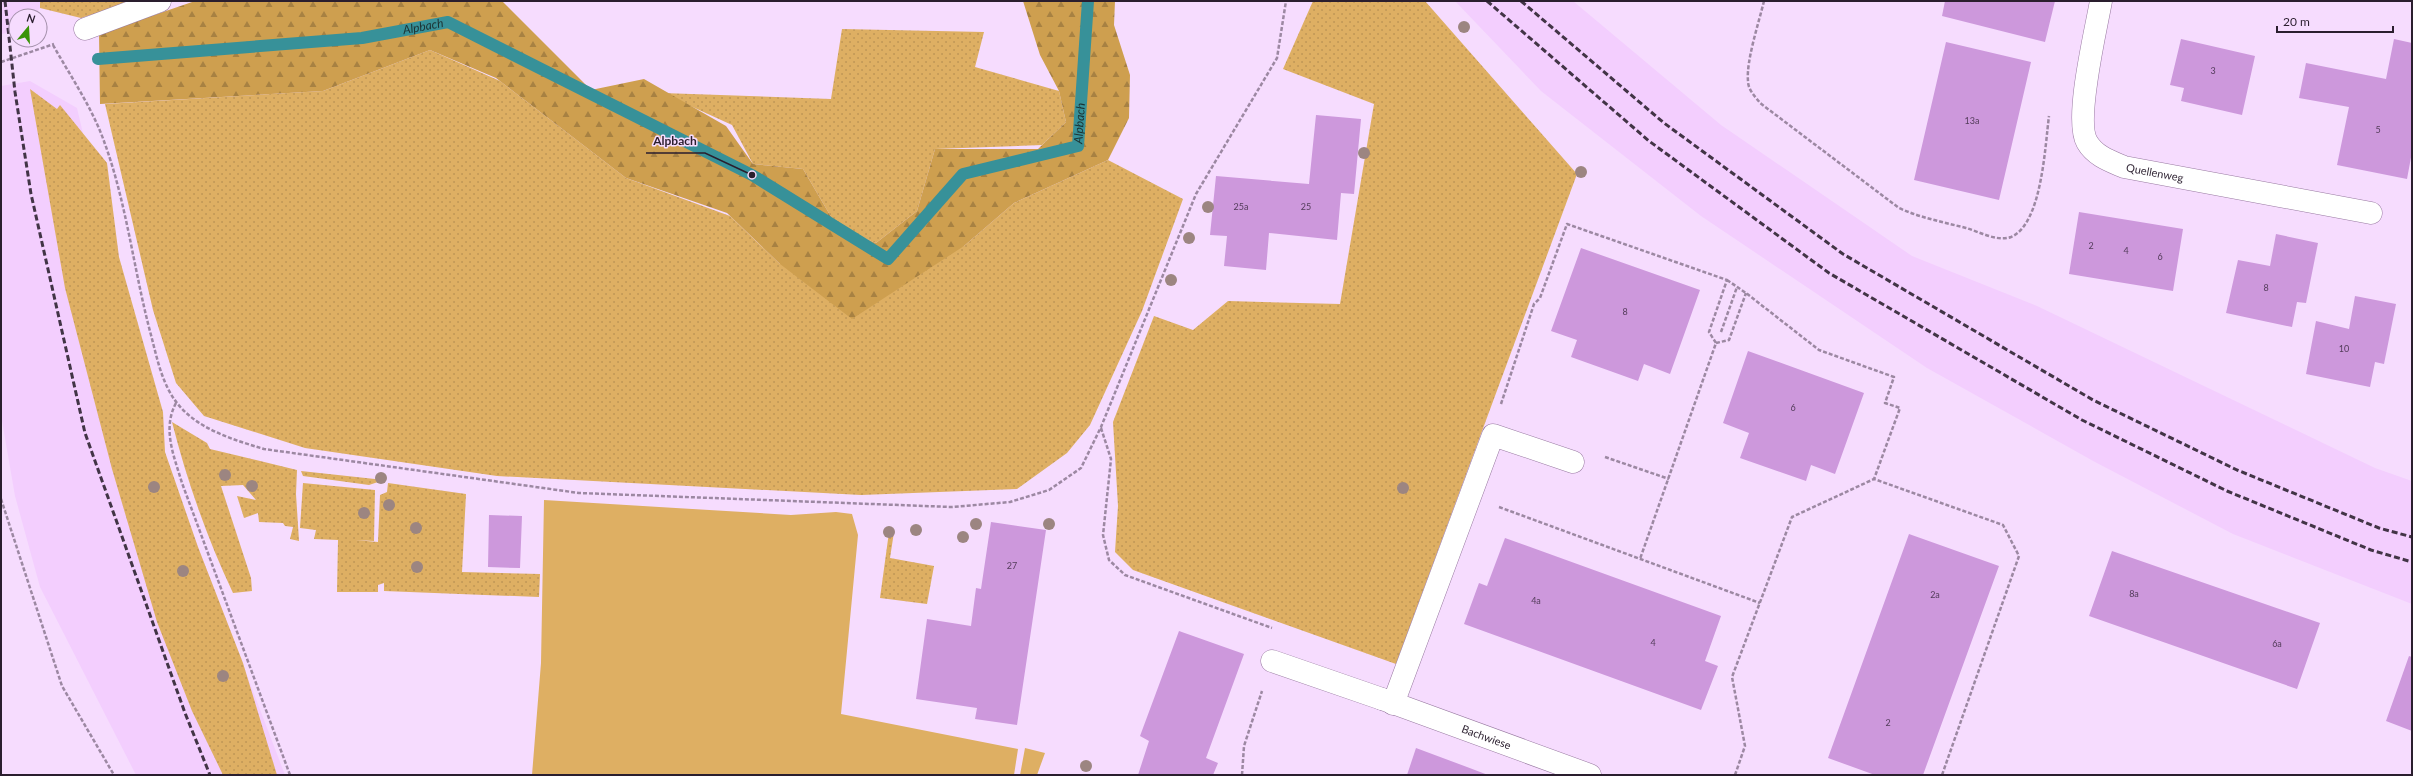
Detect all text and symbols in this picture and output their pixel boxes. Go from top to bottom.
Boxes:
north arrow [8,8,48,48]
scale bar [2277,8,2393,34]
text: N [25,11,37,26]
text: 20 m [2283,14,2310,29]
water label: Alpbach [401,15,445,37]
house number: 3 [2210,65,2216,76]
water label: Alpbach [1070,102,1088,145]
house number: 13a [1965,115,1979,126]
house number: 5 [2375,124,2381,135]
callout: Alpbach [646,129,705,153]
text: Alpbach [652,133,697,148]
street label: Quellenweg [2125,161,2185,184]
house number: 25a [1234,201,1248,212]
house number: 25 [1301,201,1311,212]
house number: 2 [2088,240,2094,251]
house number: 4 [2123,245,2129,256]
house number: 6 [2157,251,2163,262]
house number: 8 [2263,282,2269,293]
house number: 8 [1622,306,1628,317]
house number: 10 [2339,343,2349,354]
house number: 6 [1790,402,1796,413]
house number: 27 [1007,560,1017,571]
house number: 8a [2129,588,2139,599]
house number: 2a [1930,589,1940,600]
house number: 4a [1531,595,1541,606]
house number: 4 [1650,637,1656,648]
house number: 6a [2272,638,2282,649]
house number: 2 [1885,717,1891,728]
street label: Bachwiese [1460,722,1513,752]

